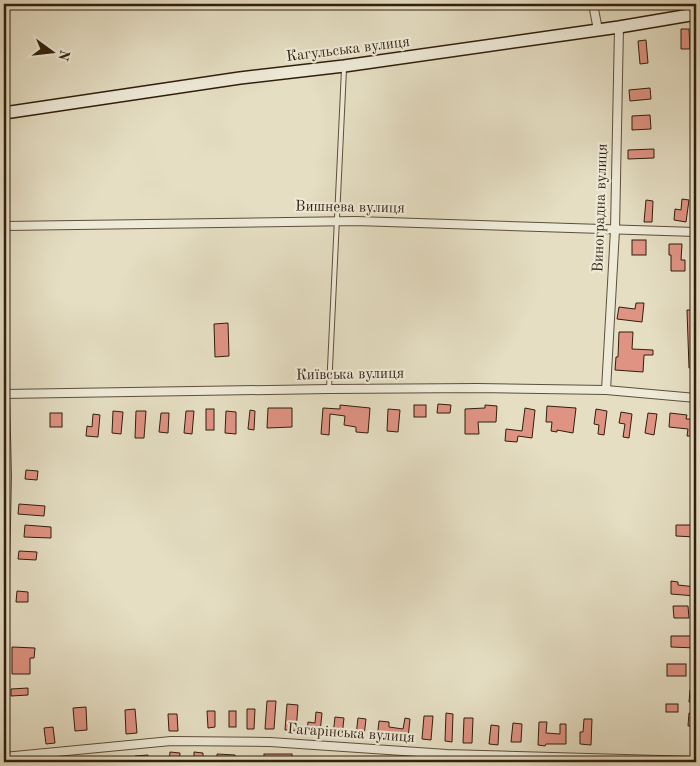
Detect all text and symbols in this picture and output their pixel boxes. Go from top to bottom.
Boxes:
north arrow [28,28,78,78]
street label: Кагульська вулиця [285,35,411,65]
text: N [55,48,72,62]
street label: Виноградна вулиця [591,143,611,273]
street label: Вишнева вулиця [295,200,405,216]
street label: Київська вулиця [296,367,404,383]
street label: Гагарінська вулиця [287,722,415,746]

